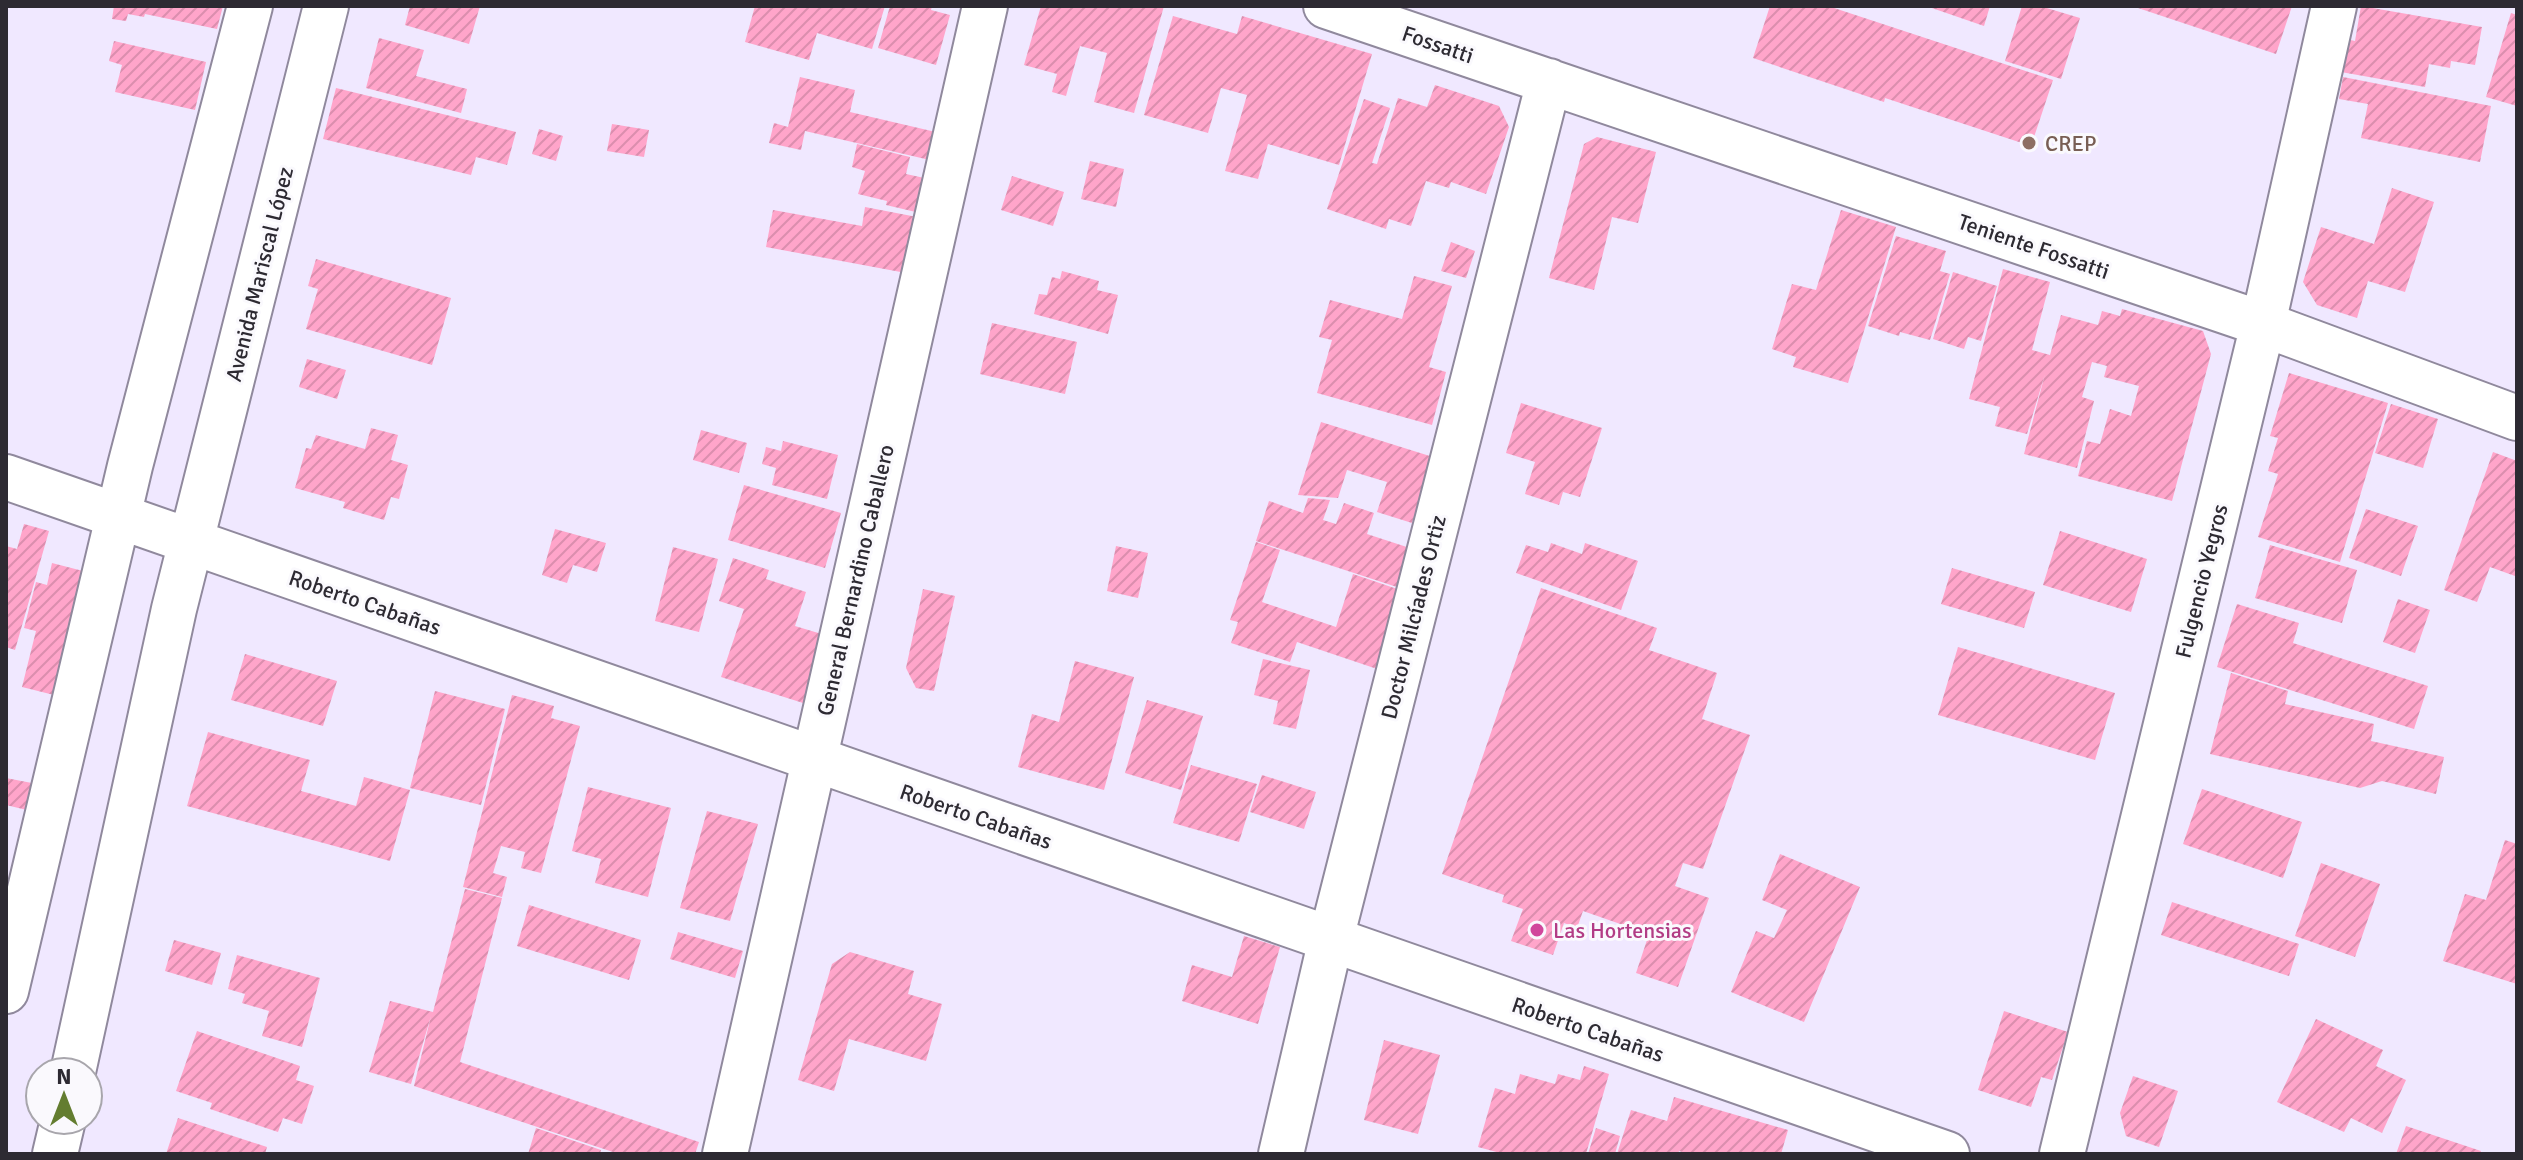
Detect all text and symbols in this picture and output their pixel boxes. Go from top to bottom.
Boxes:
street label: Fossatti [1398,20,1477,69]
place label: CREP [2045,130,2096,157]
marker: CREP [2020,134,2038,152]
street label: Avenida Mariscal López [220,164,299,384]
street label: Teniente Fossatti [1955,208,2113,285]
street label: General Bernardino Caballero [811,442,900,718]
street label: Fulgencio Yegros [2169,501,2234,661]
street label: Doctor Milcíades Ortiz [1375,512,1452,722]
street label: Roberto Cabañas [285,564,444,641]
street label: Roberto Cabañas [896,778,1055,855]
place label: Las Hortensias [1553,917,1692,944]
marker: Las Hortensias [1528,921,1546,939]
street label: Roberto Cabañas [1508,991,1667,1068]
north arrow [24,1056,104,1136]
text: N [56,1063,72,1090]

